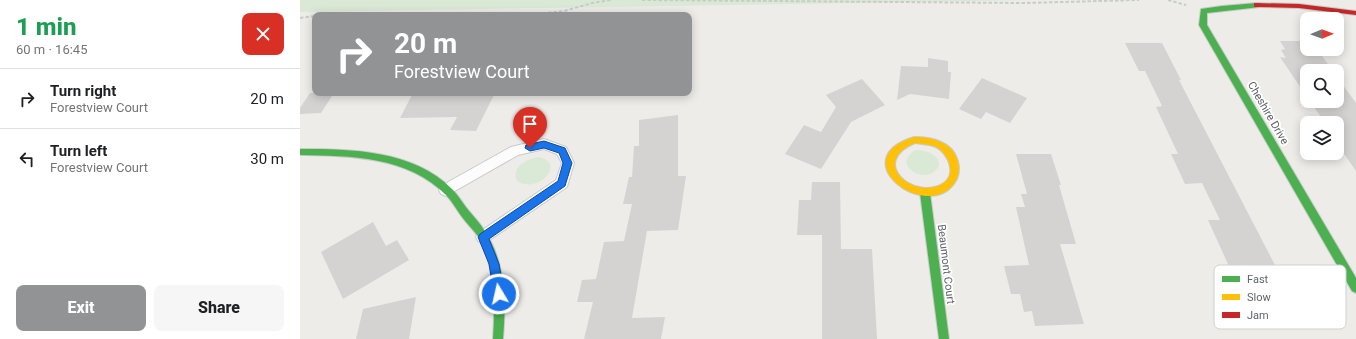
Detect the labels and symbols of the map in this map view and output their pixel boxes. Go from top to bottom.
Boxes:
north arrow [1300,12,1344,56]
street label: Cheshire Drive [1245,79,1291,147]
pin [513,107,547,148]
street label: Beaumont Court [935,223,957,305]
legend [1214,265,1346,329]
position arrow [478,273,520,315]
text: Fast [1247,273,1269,286]
text: Slow [1247,291,1271,304]
text: Jam [1247,309,1269,322]

